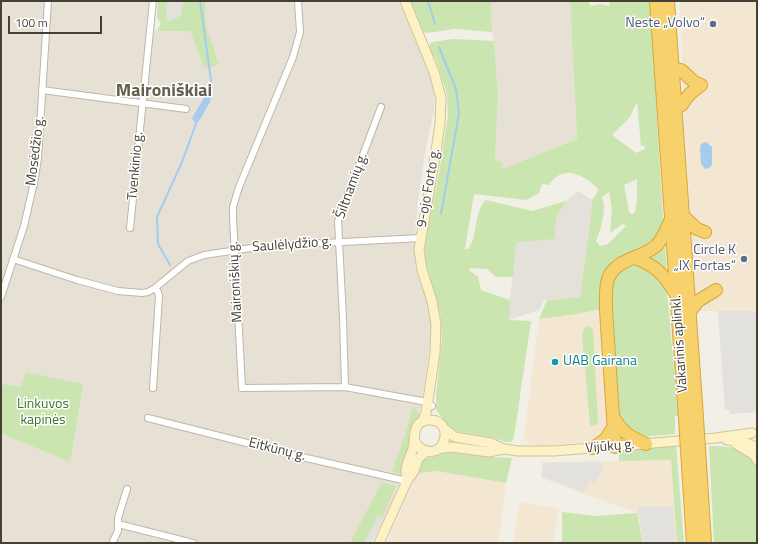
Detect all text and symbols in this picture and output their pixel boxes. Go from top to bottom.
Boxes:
scale bar [10,8,104,34]
text: 100 m [15,13,48,32]
place label: Neste „Volvo“ [625,16,705,32]
marker: Neste „Volvo“ [708,19,718,29]
district label: Maironiškiai [116,81,212,103]
street label: Mosėdžio g. [23,115,49,187]
street label: Tvenkinio g. [125,131,147,201]
street label: 9-ojo Forto g. [414,147,444,229]
street label: Šiltnamių g. [332,151,372,221]
street label: Saulėlydžio g. [252,234,332,256]
street label: Maironiškių g. [225,241,247,323]
place label: Circle K „IX Fortas“ [674,243,736,276]
marker: Circle K „IX Fortas“ [739,254,749,264]
street label: Vakarinis aplinkl. [668,295,692,393]
place label: UAB Gairana [563,354,637,370]
marker: UAB Gairana [550,357,560,367]
park label: Linkuvos kapinės [17,397,69,430]
street label: Eitkūnų g. [247,435,307,465]
street label: Vijūkų g. [585,436,635,458]

